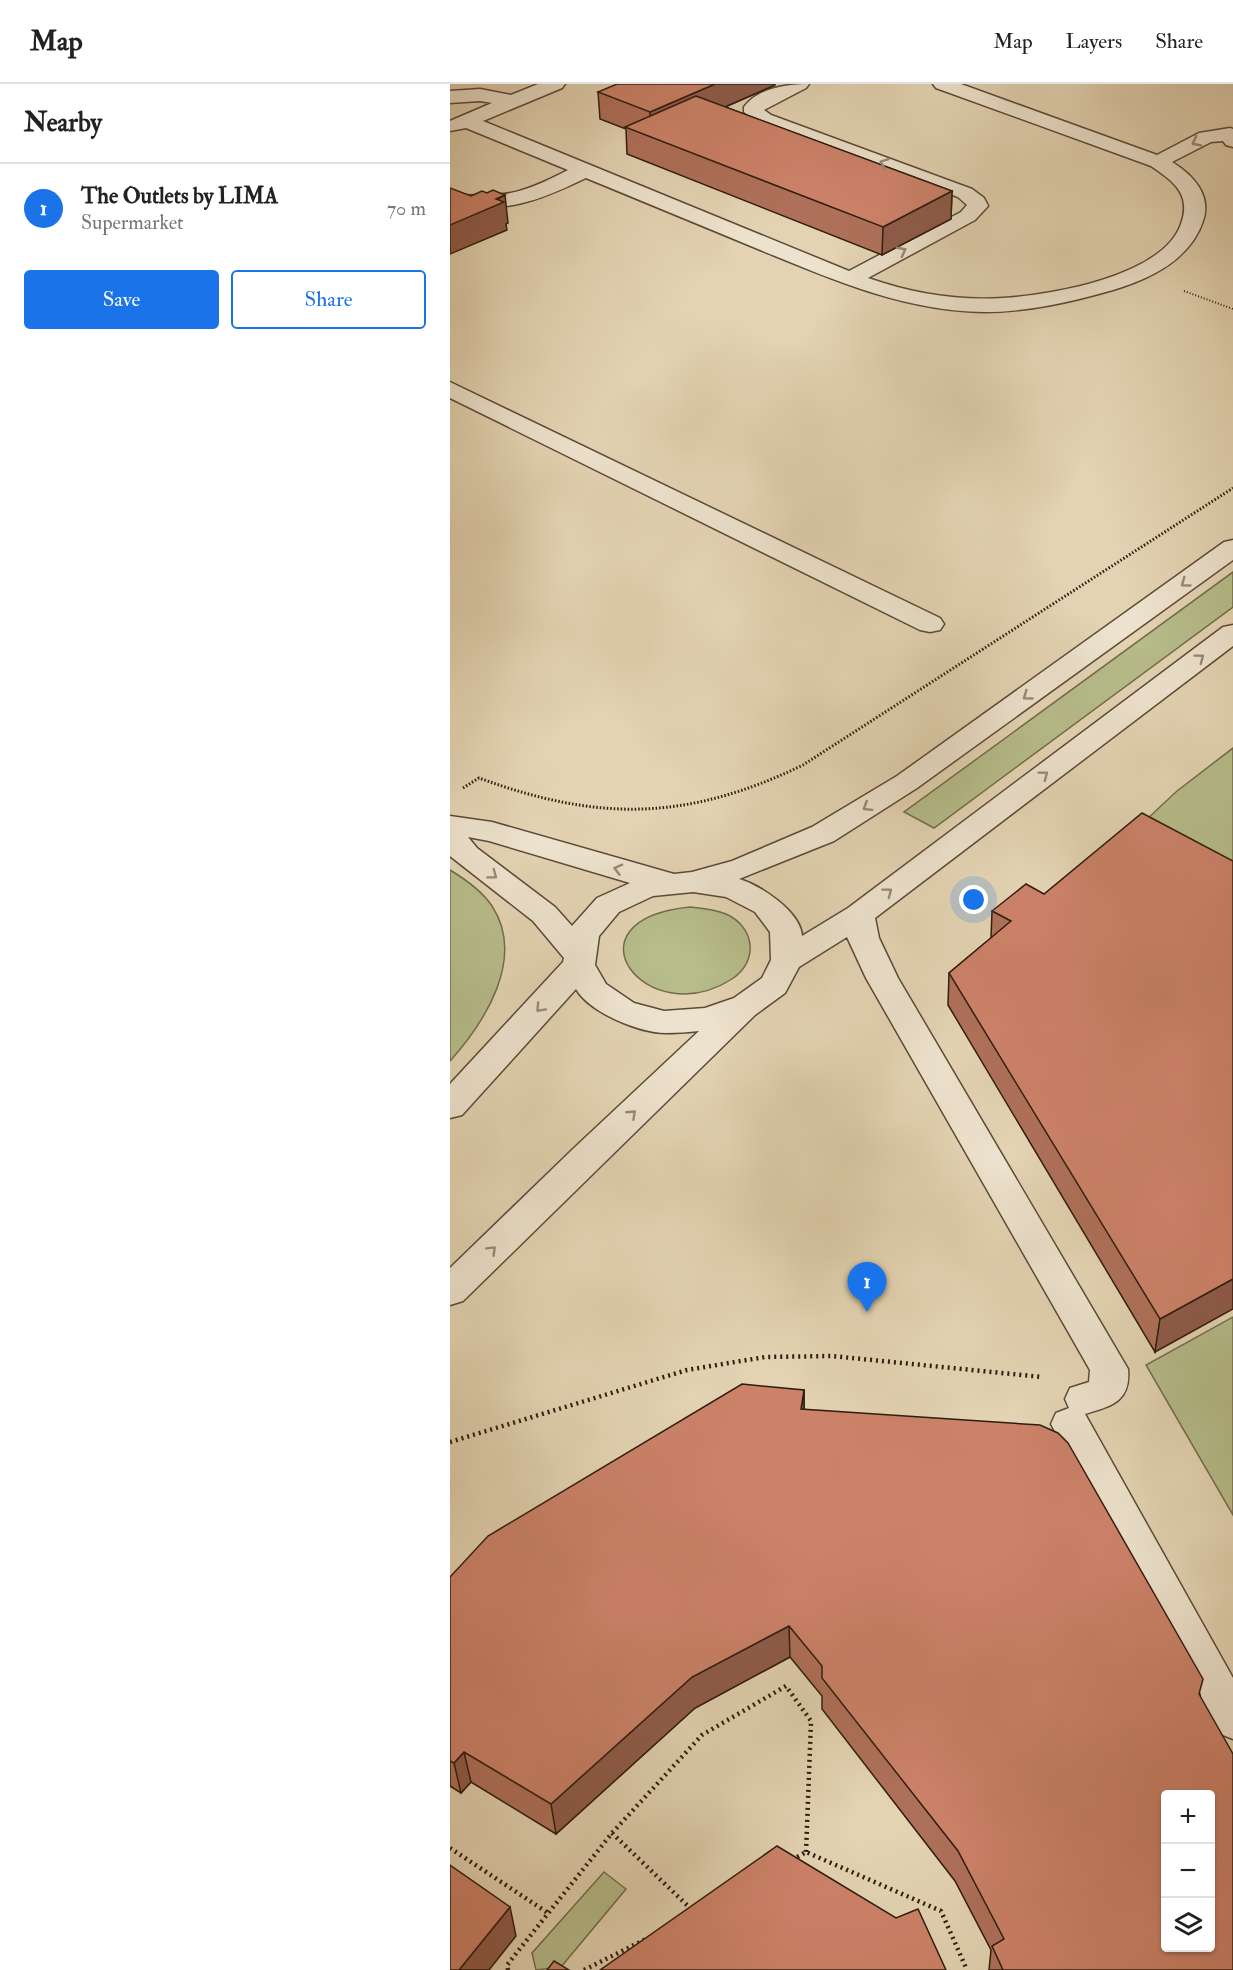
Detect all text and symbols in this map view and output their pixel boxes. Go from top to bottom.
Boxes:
text: Map [30,24,83,59]
text: Map [993,28,1033,55]
text: Layers [1066,28,1122,55]
text: Share [1155,28,1203,55]
text: Nearby [24,107,102,139]
one-way arrow [1191,135,1202,147]
one-way arrow [879,158,890,171]
text: The Outlets by LIMA [81,182,278,210]
text: 1 [40,196,47,221]
text: 70 m [387,196,426,221]
text: Supermarket [81,210,184,235]
one-way arrow [895,247,906,258]
button: Save [24,270,219,329]
button: Share [231,270,426,329]
one-way arrow [1181,575,1192,586]
one-way arrow [1193,654,1204,665]
one-way arrow [1023,689,1034,700]
one-way arrow [1038,771,1049,782]
one-way arrow [863,799,873,811]
one-way arrow [613,864,623,876]
one-way arrow [486,868,497,879]
your location [959,885,988,914]
one-way arrow [882,889,893,900]
one-way arrow [536,1001,547,1012]
one-way arrow [625,1110,635,1121]
one-way arrow [484,1246,495,1257]
pin: 1 [848,1262,886,1312]
map controls [1161,1790,1215,1952]
button: + [1161,1790,1215,1844]
button: − [1161,1844,1215,1898]
button: layers [1161,1898,1215,1952]

